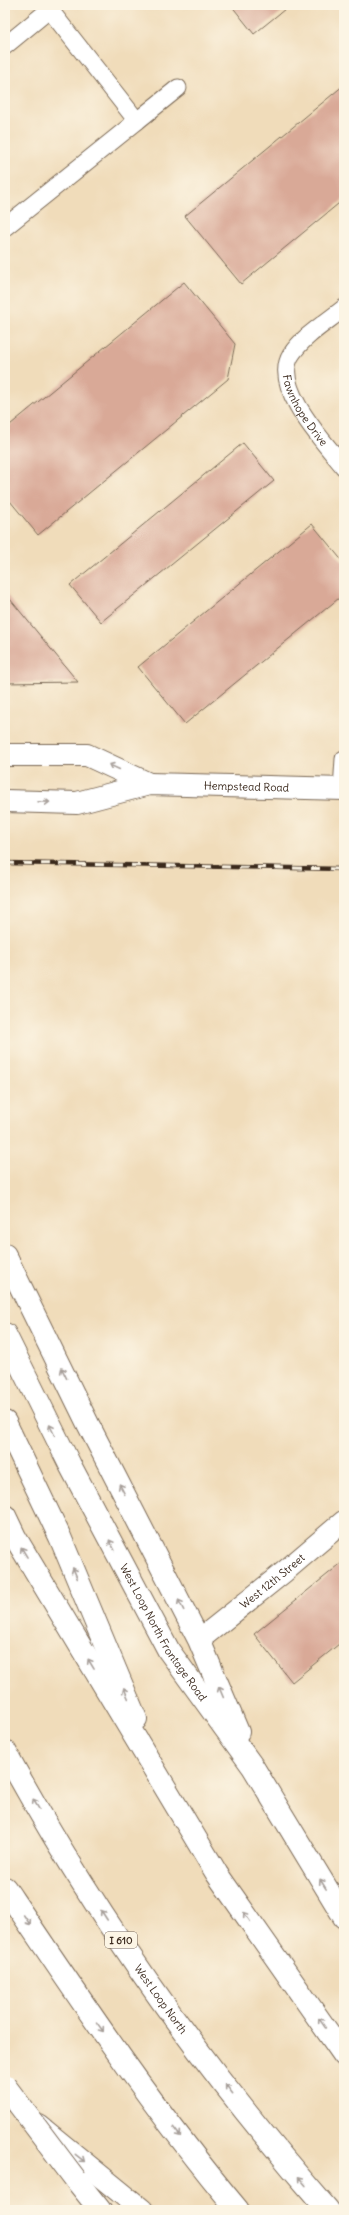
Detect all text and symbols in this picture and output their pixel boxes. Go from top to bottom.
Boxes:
street label: Fawnhope Drive [280,374,331,449]
one-way arrow [108,763,120,770]
street label: Hempstead Road [204,778,290,795]
one-way arrow [37,798,50,805]
one-way arrow [60,1367,67,1379]
one-way arrow [48,1424,55,1436]
one-way arrow [117,1484,125,1496]
one-way arrow [108,1539,115,1551]
one-way arrow [20,1546,28,1558]
street label: West 12th Street [237,1550,308,1612]
street label: West Loop North Frontage Road [117,1561,210,1704]
one-way arrow [71,1568,79,1580]
one-way arrow [177,1599,184,1611]
one-way arrow [86,1658,94,1670]
one-way arrow [217,1686,224,1698]
one-way arrow [121,1688,129,1700]
one-way arrow [31,1798,39,1810]
one-way arrow [319,1878,327,1890]
one-way arrow [100,1909,109,1920]
one-way arrow [243,1911,251,1922]
one-way arrow [23,1914,31,1925]
road number: I 610 [105,1932,137,1948]
street label: West Loop North [131,1961,190,2037]
one-way arrow [318,2018,326,2029]
one-way arrow [96,2022,104,2033]
one-way arrow [225,2083,233,2094]
one-way arrow [173,2127,182,2138]
one-way arrow [75,2153,85,2162]
one-way arrow [298,2175,307,2186]

